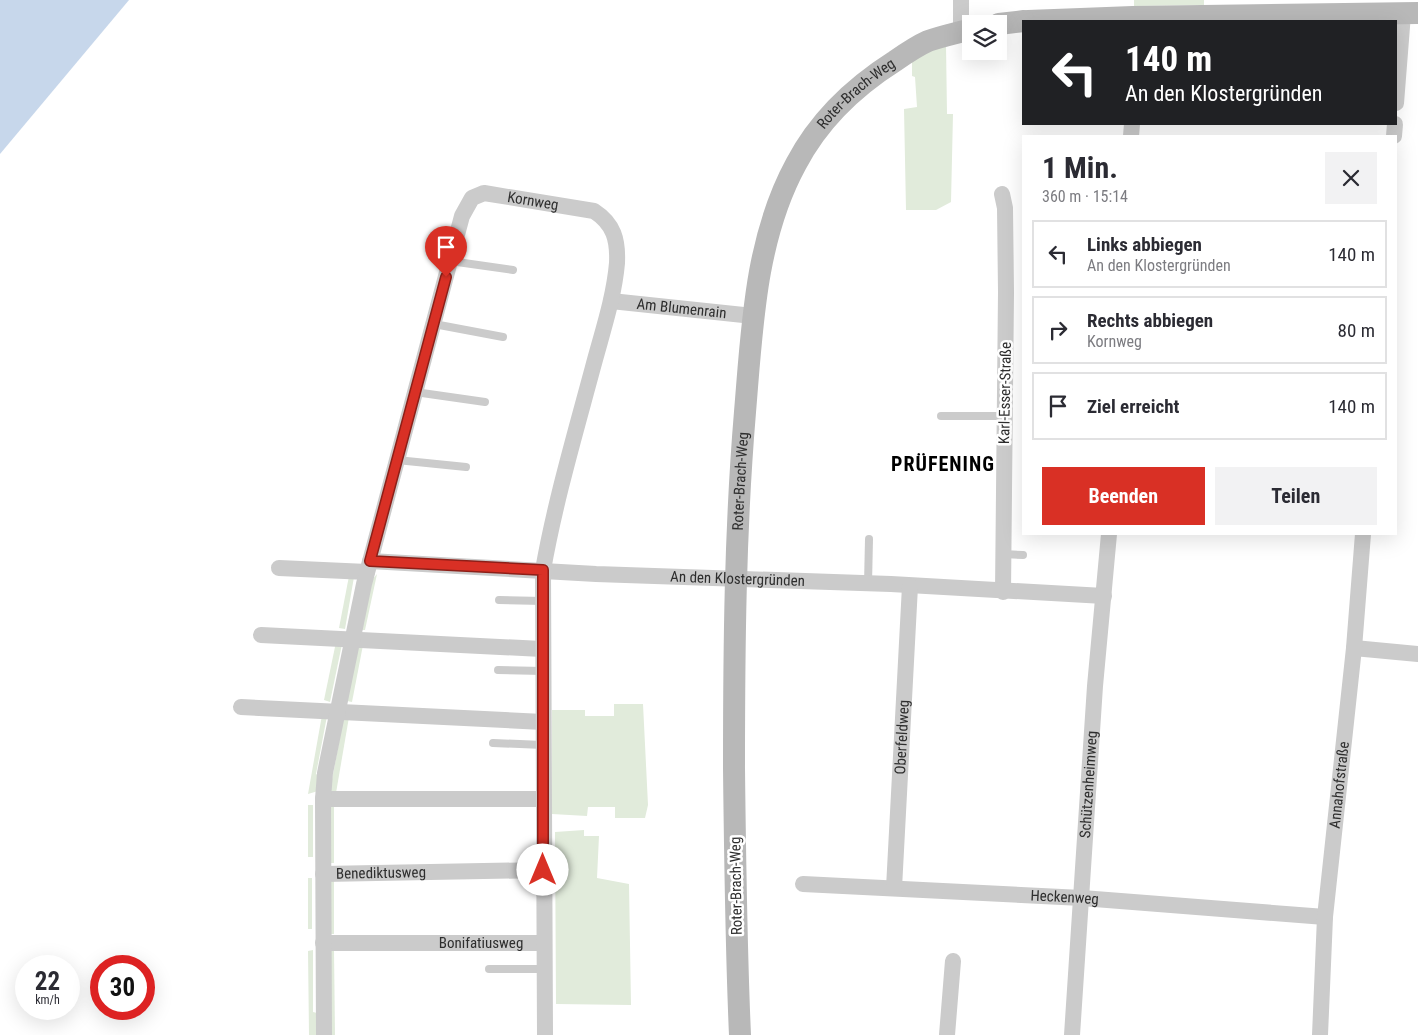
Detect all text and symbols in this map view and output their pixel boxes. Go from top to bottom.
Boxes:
map controls [962,15,1007,60]
button: layers [962,15,1007,60]
text: 140 m [1125,39,1212,80]
icon: left [1042,40,1107,105]
street label: Roter-Brach-Weg [813,54,898,133]
text: An den Klostergründen [1125,81,1323,106]
text: 1 Min. [1042,150,1118,185]
button: close [1325,152,1377,204]
text: 360 m · 15:14 [1042,187,1128,206]
street label: Kornweg [506,188,560,214]
pin [425,226,467,277]
icon: arrive [432,233,460,261]
text: Links abbiegen [1087,233,1202,256]
icon: left [1044,240,1072,268]
text: 140 m [1328,243,1375,266]
text: An den Klostergründen [1087,256,1231,275]
street label: Am Blumenrain [636,295,727,322]
text: Rechts abbiegen [1087,309,1213,332]
icon: right [1044,316,1072,344]
text: 80 m [1338,319,1375,342]
text: Kornweg [1087,332,1142,351]
street label: Karl-Esser-Straße [995,342,1015,444]
icon: arrive [1044,392,1072,420]
text: Ziel erreicht [1087,395,1179,418]
text: 140 m [1328,395,1375,418]
street label: Roter-Brach-Weg [729,431,752,531]
district label: PRÜFENING [891,452,995,476]
button: Beenden [1042,467,1205,525]
button: Teilen [1215,467,1377,525]
street label: An den Klostergründen [670,568,805,590]
street label: Oberfeldweg [891,699,913,775]
street label: Schützenheimweg [1076,730,1101,839]
street label: Annahofstraße [1326,740,1353,829]
street label: Roter-Brach-Weg [726,837,746,935]
position arrow [516,843,568,895]
street label: Benediktusweg [336,863,426,883]
street label: Heckenweg [1030,886,1099,908]
street label: Bonifatiusweg [439,934,523,952]
speed limit sign: 30 [90,955,155,1020]
text: 22 [35,967,60,996]
text: km/h [35,993,60,1007]

